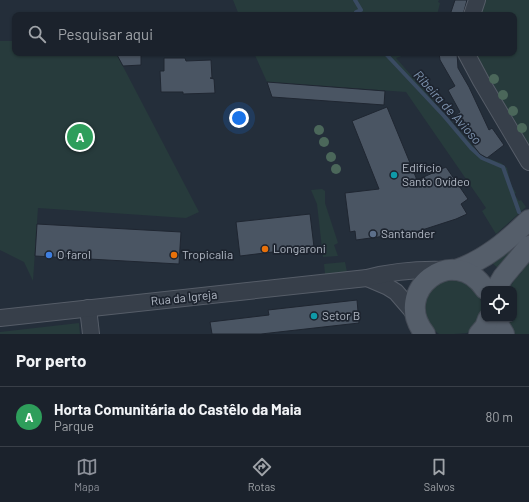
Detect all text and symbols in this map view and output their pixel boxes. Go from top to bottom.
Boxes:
search box [12,12,517,56]
icon: search [26,23,48,45]
text: Pesquisar aqui [58,25,153,43]
water label: Ribeira de Avioso [411,67,485,147]
your location [229,108,249,128]
pin: A [67,122,93,152]
place label: Edifício Santo Ovídeo [402,160,470,188]
marker: Edifício Santo Ovídeo [389,170,399,180]
place label: Santander [381,226,435,240]
marker: Santander [368,229,378,239]
place label: Longaroni [273,241,326,255]
marker: Longaroni [260,244,270,254]
place label: O farol [57,247,91,261]
place label: Tropicalia [182,247,233,261]
marker: O farol [44,250,54,260]
marker: Tropicalia [169,250,179,260]
map controls [481,286,517,322]
button: locate [481,286,517,322]
street label: Rua da Igreja [150,287,218,307]
place label: Setor B [322,308,360,322]
marker: Setor B [309,311,319,321]
text: Por perto [16,350,86,370]
text: Horta Comunitária do Castêlo da Maia [54,400,301,418]
text: A [25,409,33,425]
text: 80 m [486,409,513,425]
text: Parque [54,418,94,434]
tab: Mapa [74,456,99,493]
tab: Rotas [248,456,275,493]
tab: Salvos [424,456,455,493]

